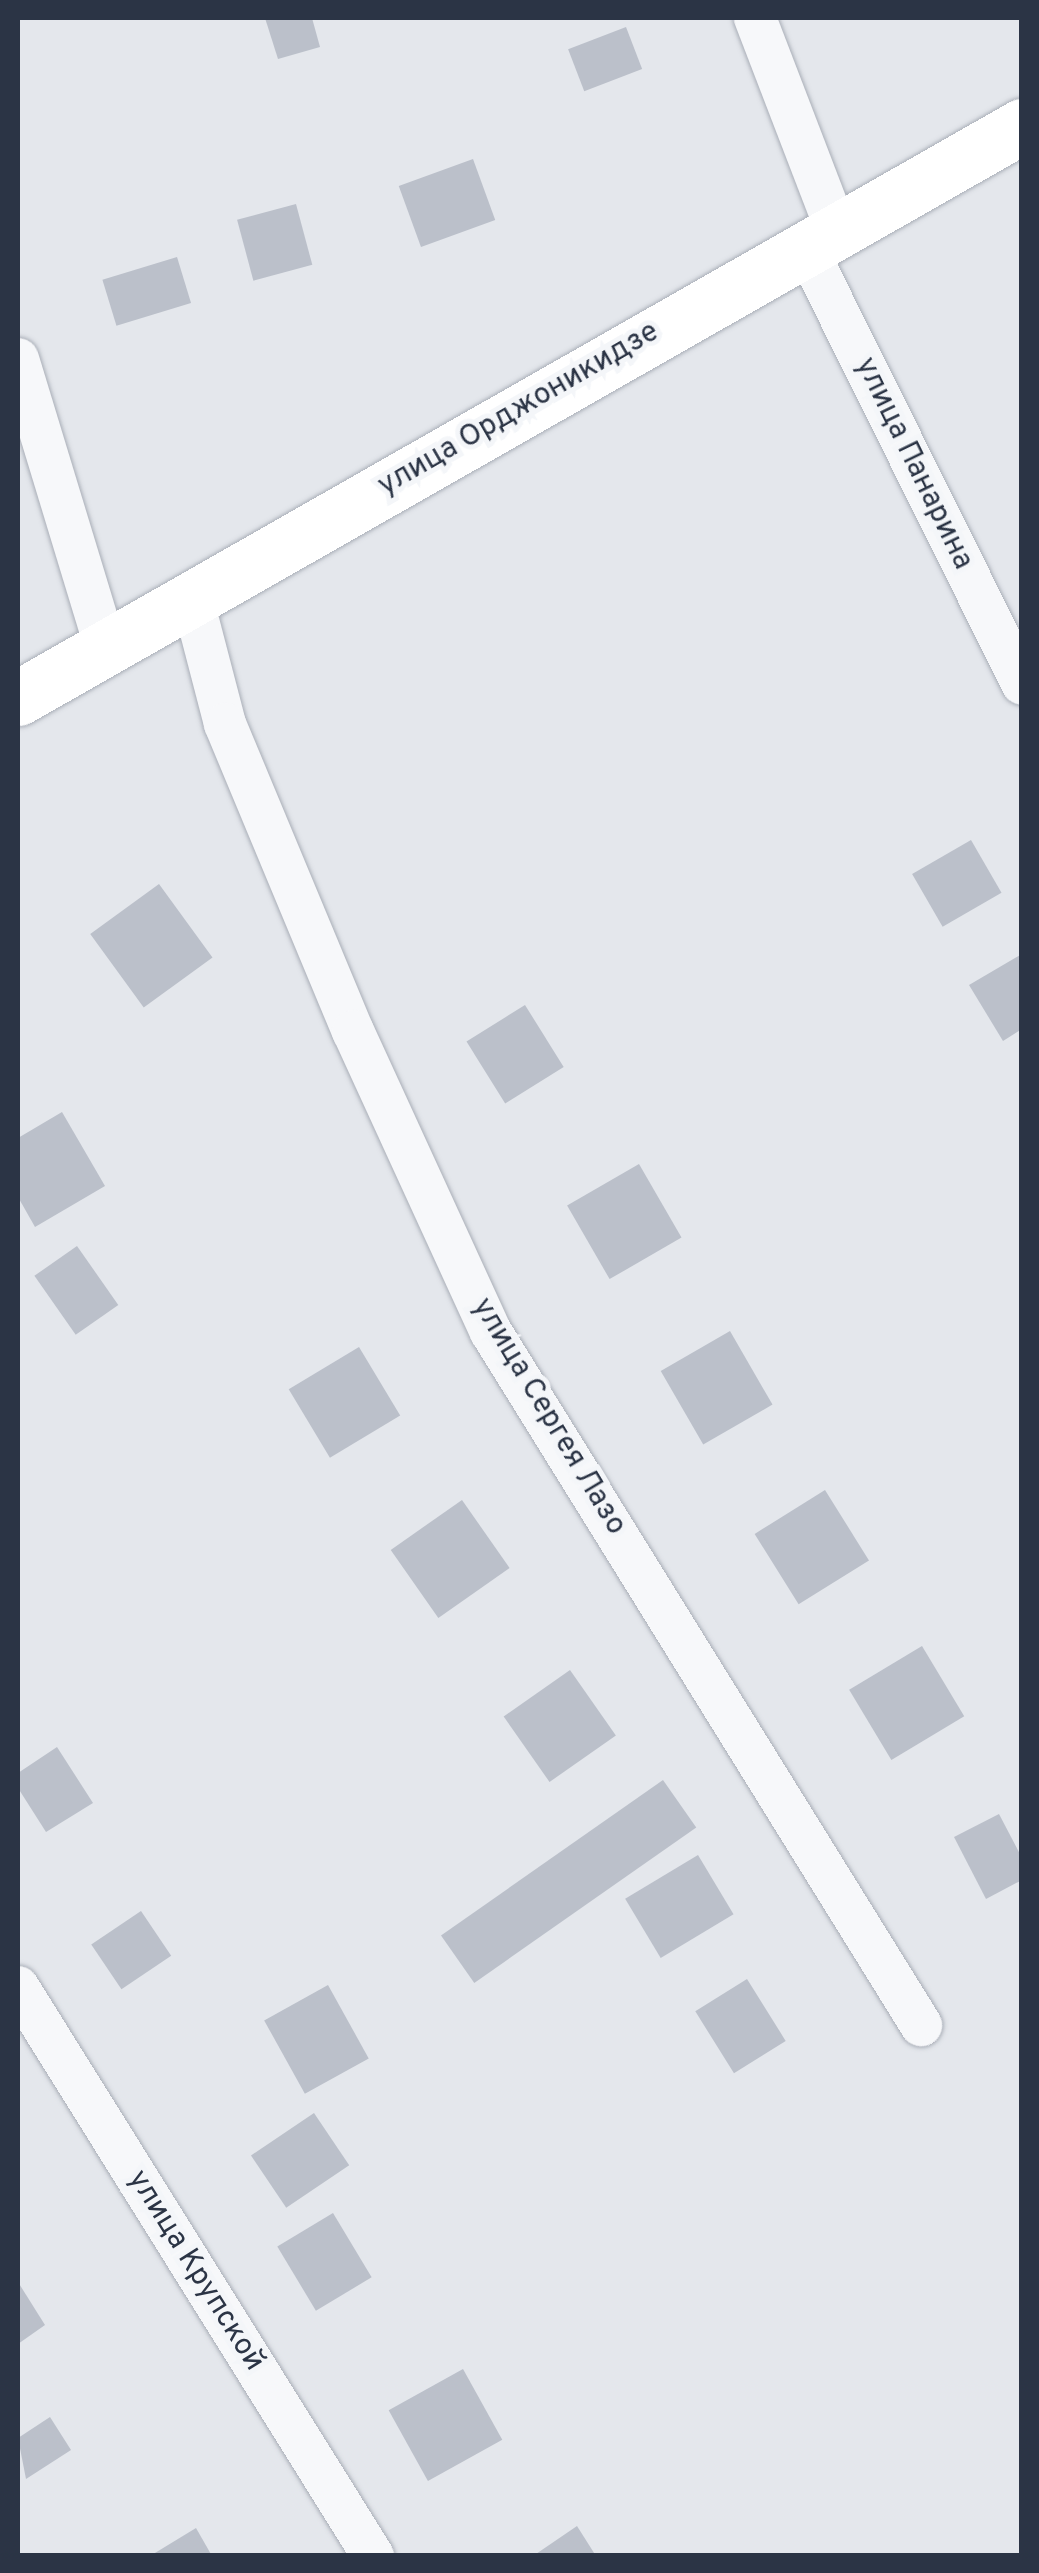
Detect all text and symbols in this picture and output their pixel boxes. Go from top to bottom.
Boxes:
street label: улица Орджоникидзе [372,315,666,505]
street label: улица Панарина [846,352,980,576]
street label: улица Сергея Лазо [463,1292,633,1542]
street label: улица Крупской [119,2164,271,2378]

